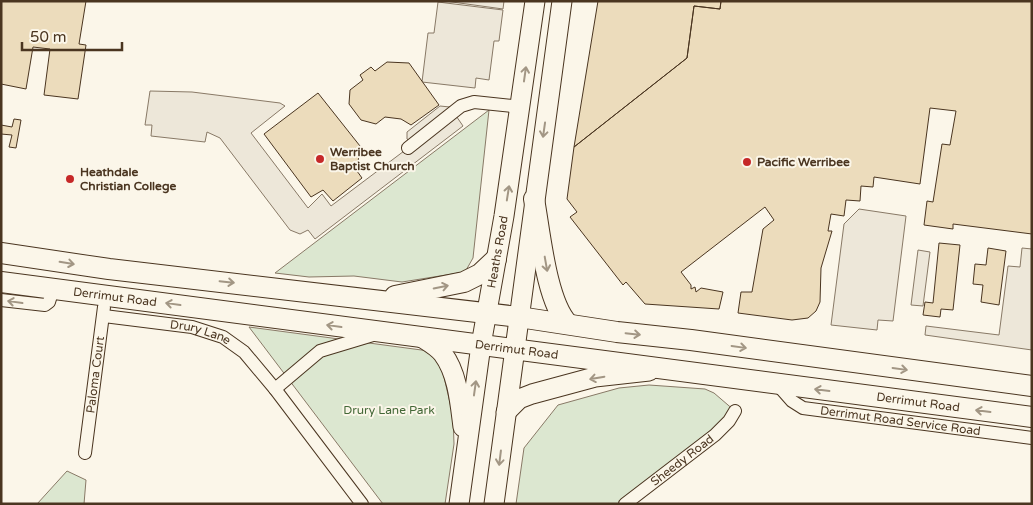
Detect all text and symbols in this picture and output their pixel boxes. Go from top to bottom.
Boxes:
scale bar [22,20,122,52]
text: 50 m [30,28,67,46]
one-way arrow [520,66,530,82]
one-way arrow [539,122,549,138]
place label: Werribee Baptist Church [330,145,415,174]
marker: Werribee Baptist Church [314,153,326,165]
place label: Pacific Werribee [757,155,850,169]
marker: Pacific Werribee [741,156,753,168]
place label: Heathdale Christian College [80,165,176,194]
marker: Heathdale Christian College [64,173,76,185]
one-way arrow [503,186,513,202]
street label: Heaths Road [484,215,511,289]
one-way arrow [542,256,552,272]
one-way arrow [58,258,74,268]
one-way arrow [218,277,234,287]
one-way arrow [433,281,449,291]
street label: Derrimut Road [72,285,158,309]
one-way arrow [7,297,23,307]
one-way arrow [165,299,181,309]
street label: Drury Lane [169,317,234,348]
one-way arrow [326,321,342,331]
one-way arrow [625,329,641,339]
street label: Paloma Court [83,335,107,414]
street label: Derrimut Road [474,337,559,362]
one-way arrow [731,343,747,353]
one-way arrow [892,365,908,375]
one-way arrow [590,373,606,383]
one-way arrow [470,380,480,396]
one-way arrow [815,385,831,395]
street label: Derrimut Road [876,390,961,414]
park label: Drury Lane Park [343,403,435,417]
street label: Derrimut Road Service Road [819,403,982,438]
one-way arrow [976,406,992,416]
street label: Sheedy Road [648,432,716,489]
one-way arrow [495,450,505,466]

